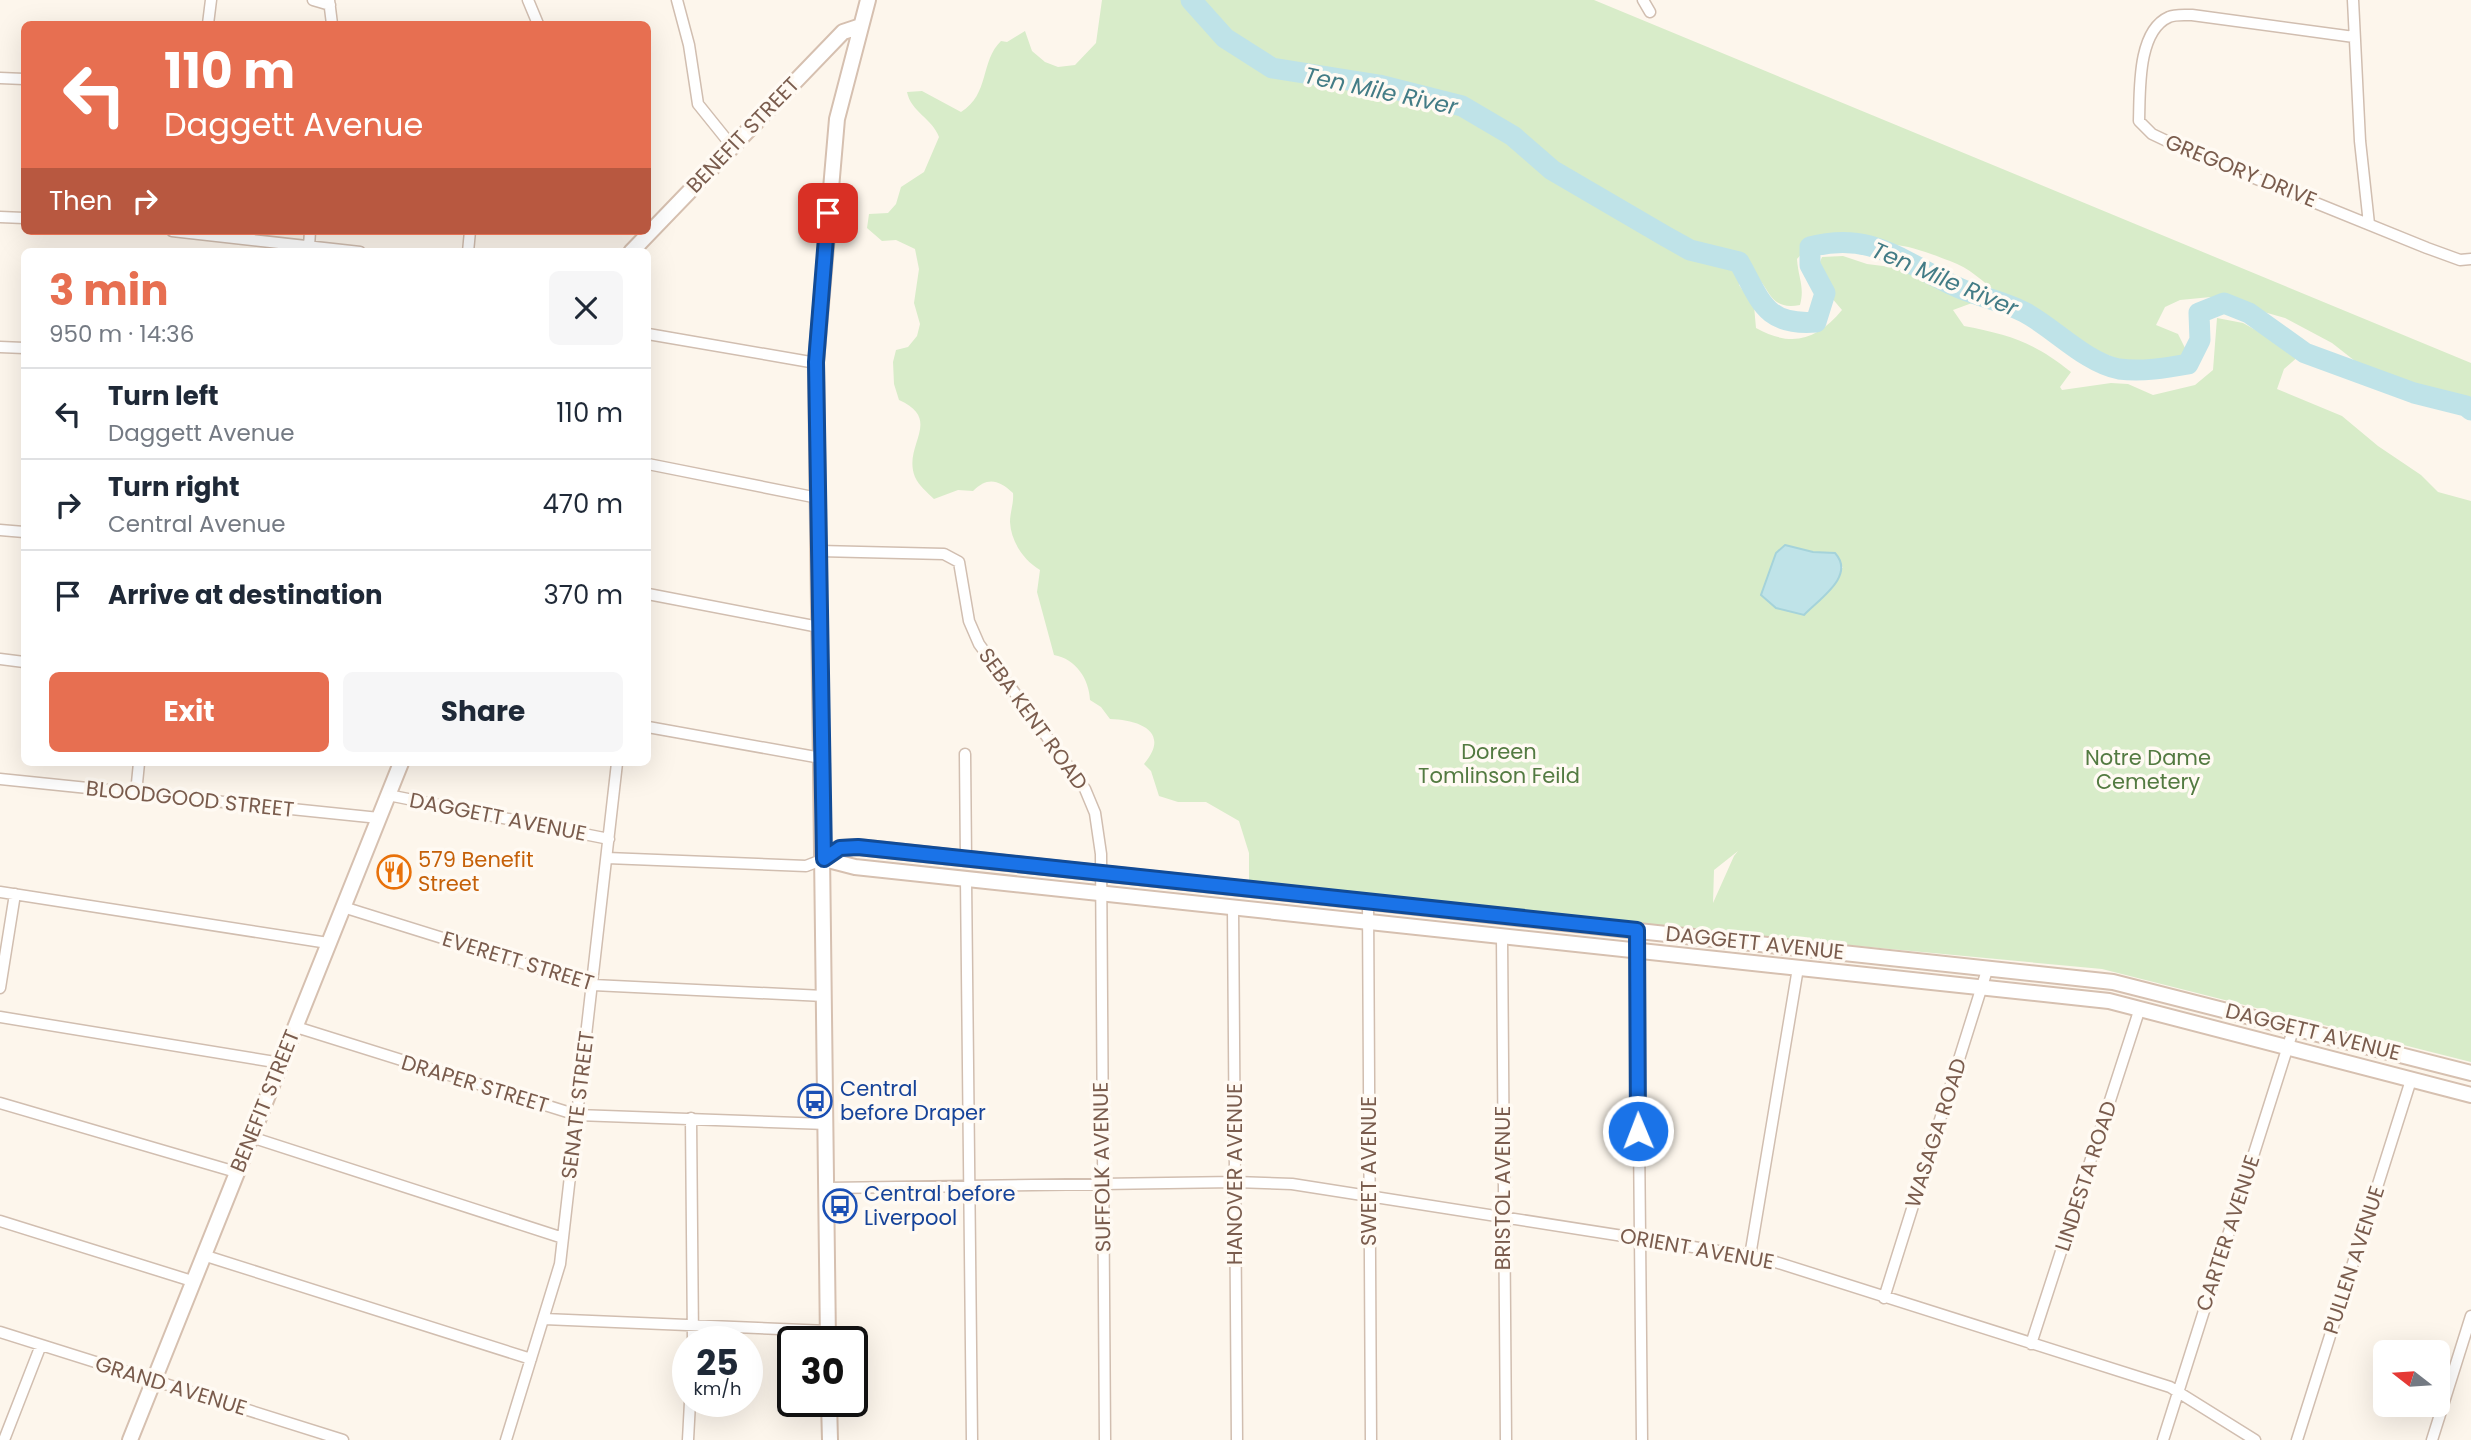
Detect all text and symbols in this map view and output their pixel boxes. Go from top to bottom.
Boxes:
text: 110 m [164,37,295,105]
icon: left [49,49,140,140]
water label: Ten Mile River [1301,59,1462,123]
street label: BENEFIT STREET [680,70,806,199]
text: Daggett Avenue [164,102,423,147]
street label: GREGORY DRIVE [2161,127,2321,214]
icon: right [126,182,164,220]
text: Then [49,183,112,219]
pin [798,183,858,243]
icon: arrive [809,194,847,232]
water label: Ten Mile River [1867,234,2024,325]
text: 3 min [49,261,169,320]
button: close [549,271,623,345]
text: 950 m · 14:36 [49,318,194,350]
text: Turn left [108,378,219,414]
icon: left [49,395,87,433]
text: 110 m [556,395,623,431]
text: Daggett Avenue [108,417,294,449]
text: Turn right [108,469,240,505]
icon: right [49,486,87,524]
text: 470 m [542,486,623,522]
text: Central Avenue [108,508,285,540]
icon: arrive [49,577,87,615]
text: Arrive at destination [108,577,383,613]
text: 370 m [543,577,623,613]
street label: SEBA KENT ROAD [972,642,1095,796]
button: Exit [49,672,329,752]
button: Share [343,672,623,752]
park label: Doreen Tomlinson Feild [1418,737,1580,790]
park label: Notre Dame Cemetery [2085,743,2211,796]
street label: BLOODGOOD STREET [85,773,295,824]
street label: DAGGETT AVENUE [407,785,589,848]
place label: 579 Benefit Street [418,845,534,898]
restaurant icon: 579 Benefit Street [375,853,413,891]
street label: DAGGETT AVENUE [1664,919,1846,966]
street label: EVERETT STREET [439,924,597,997]
street label: DAGGETT AVENUE [2222,996,2404,1067]
street label: BENEFIT STREET [223,1025,306,1176]
street label: SENATE STREET [554,1029,601,1181]
street label: DRAPER STREET [398,1047,552,1120]
street label: WASAGA ROAD [1898,1054,1973,1211]
place label: Central before Draper [840,1074,986,1127]
bus stop icon: Central before Draper [796,1082,834,1120]
street label: SUFFOLK AVENUE [1086,1082,1117,1252]
street label: HANOVER AVENUE [1220,1083,1249,1265]
position arrow [1601,1094,1675,1168]
street label: SWEET AVENUE [1354,1096,1383,1246]
street label: LINDESTA ROAD [2048,1097,2123,1255]
street label: BRISTOL AVENUE [1488,1106,1517,1270]
street label: CARTER AVENUE [2189,1151,2266,1315]
place label: Central before Liverpool [864,1179,1016,1232]
street label: PULLEN AVENUE [2316,1182,2391,1338]
bus stop icon: Central before Liverpool [821,1187,859,1225]
street label: ORIENT AVENUE [1618,1221,1776,1276]
speed limit sign: 30 [777,1326,868,1417]
text: 25 [696,1338,739,1387]
north arrow [2373,1340,2450,1418]
map controls [2373,1340,2450,1417]
street label: GRAND AVENUE [92,1349,251,1422]
text: km/h [694,1376,741,1401]

